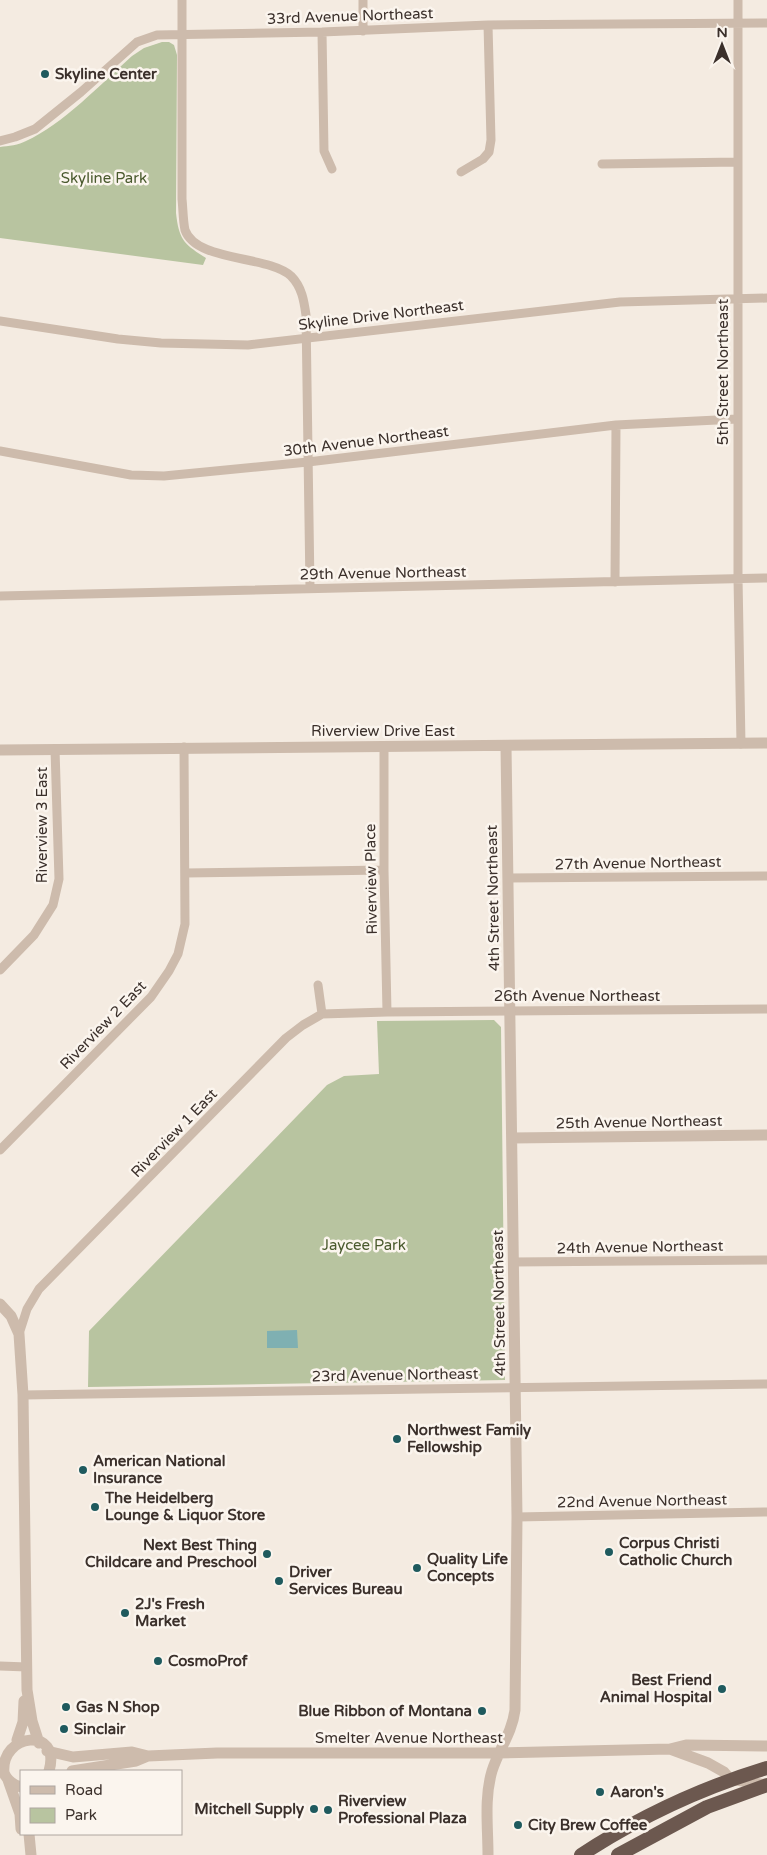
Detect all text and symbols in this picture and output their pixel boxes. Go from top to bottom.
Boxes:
street label: 33rd Avenue Northeast [266,4,434,28]
north arrow [697,20,747,70]
text: N [716,24,728,41]
place label: Skyline Center [55,65,157,84]
marker: Skyline Center [39,68,51,80]
park label: Skyline Park [61,169,147,187]
street label: Skyline Drive Northeast [297,296,465,334]
street label: 5th Street Northeast [714,299,732,445]
street label: 30th Avenue Northeast [282,422,450,460]
street label: 29th Avenue Northeast [300,563,467,583]
street label: Riverview Drive East [311,722,455,740]
street label: Riverview 3 East [33,767,51,883]
street label: Riverview Place [361,823,381,935]
street label: 4th Street Northeast [483,824,503,971]
street label: 27th Avenue Northeast [555,853,722,873]
street label: Riverview 2 East [56,977,150,1073]
street label: 26th Avenue Northeast [494,987,661,1005]
street label: Riverview 1 East [127,1085,221,1181]
street label: 25th Avenue Northeast [556,1112,723,1132]
street label: 4th Street Northeast [489,1229,509,1376]
park label: Jaycee Park [322,1236,406,1254]
street label: 24th Avenue Northeast [557,1237,724,1257]
street label: 23rd Avenue Northeast [312,1365,479,1385]
place label: Northwest Family Fellowship [407,1421,531,1457]
marker: Northwest Family Fellowship [391,1433,403,1445]
place label: American National Insurance [93,1452,225,1487]
marker: American National Insurance [77,1464,89,1476]
place label: The Heidelberg Lounge & Liquor Store [104,1489,266,1525]
street label: 22nd Avenue Northeast [557,1491,728,1511]
marker: The Heidelberg Lounge & Liquor Store [89,1501,101,1513]
place label: Corpus Christi Catholic Church [619,1534,732,1569]
place label: Next Best Thing Childcare and Preschool [85,1536,257,1571]
marker: Corpus Christi Catholic Church [603,1546,615,1558]
marker: Next Best Thing Childcare and Preschool [261,1548,273,1560]
place label: Quality Life Concepts [427,1550,508,1586]
marker: Quality Life Concepts [411,1562,423,1574]
place label: Driver Services Bureau [289,1563,403,1598]
marker: Driver Services Bureau [273,1575,285,1587]
place label: 2J's Fresh Market [135,1595,205,1630]
marker: 2J's Fresh Market [119,1607,131,1619]
place label: CosmoProf [168,1652,248,1670]
marker: CosmoProf [152,1655,164,1667]
place label: Best Friend Animal Hospital [600,1671,712,1707]
marker: Best Friend Animal Hospital [716,1683,728,1695]
place label: Gas N Shop [76,1698,160,1717]
marker: Gas N Shop [60,1701,72,1713]
place label: Blue Ribbon of Montana [298,1702,472,1720]
marker: Blue Ribbon of Montana [476,1705,488,1717]
place label: Sinclair [74,1720,126,1738]
marker: Sinclair [58,1723,70,1735]
street label: Smelter Avenue Northeast [315,1729,503,1747]
legend [20,1770,182,1835]
text: Road [65,1781,103,1799]
place label: Aaron's [610,1783,664,1801]
marker: Aaron's [594,1786,606,1798]
place label: Riverview Professional Plaza [338,1792,467,1827]
place label: Mitchell Supply [194,1800,304,1819]
marker: Mitchell Supply [308,1803,320,1815]
marker: Riverview Professional Plaza [322,1804,334,1816]
text: Park [65,1806,97,1824]
place label: City Brew Coffee [528,1816,648,1835]
marker: City Brew Coffee [512,1819,524,1831]

